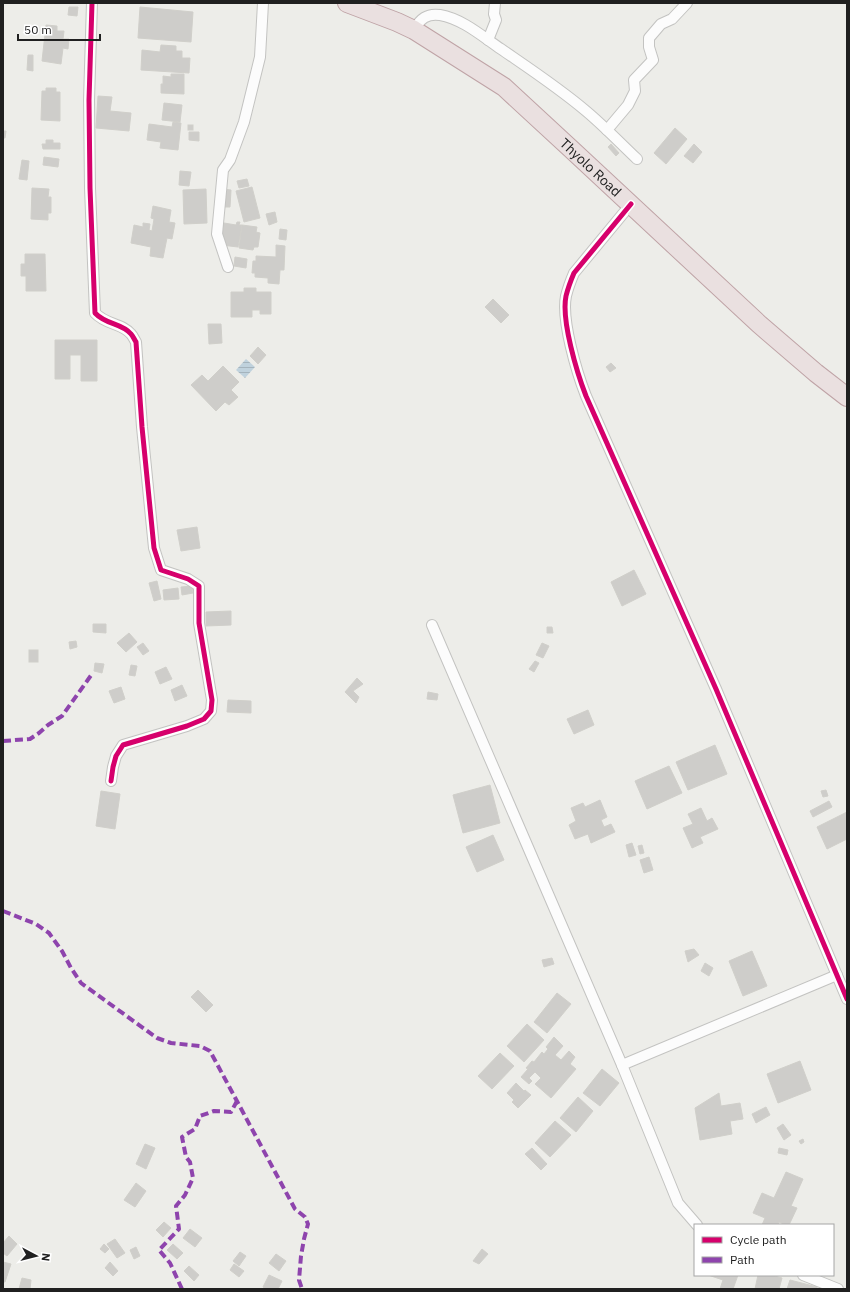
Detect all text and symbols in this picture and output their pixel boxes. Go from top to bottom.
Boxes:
scale bar [18,16,100,42]
text: 50 m [24,22,52,37]
street label: Thyolo Road [556,134,625,200]
legend [694,1224,834,1276]
text: Cycle path [730,1232,787,1247]
north arrow [16,1236,56,1276]
text: N [38,1252,53,1262]
text: Path [730,1252,755,1267]

